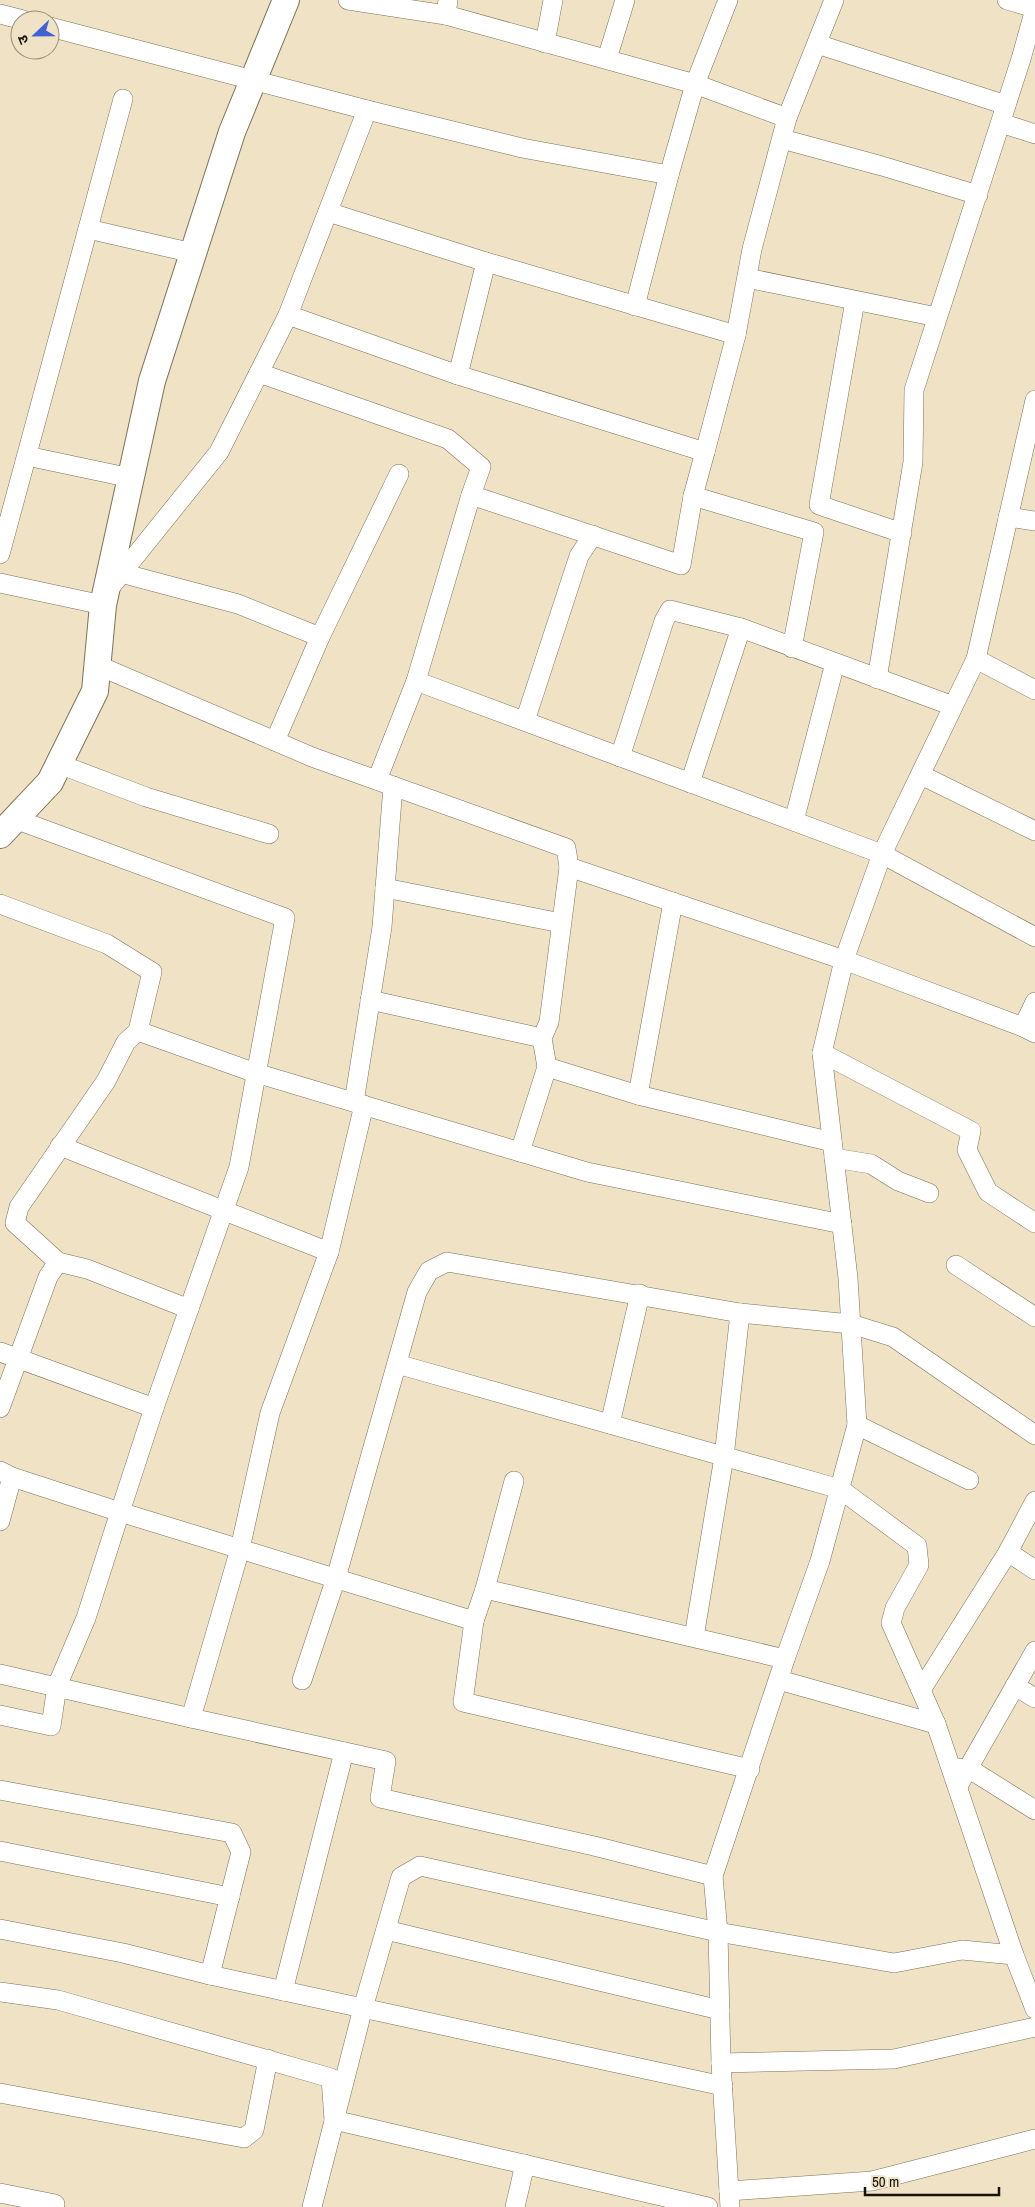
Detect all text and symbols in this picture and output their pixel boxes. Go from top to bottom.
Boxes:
north arrow [10,10,60,60]
text: उ [13,32,33,47]
scale bar [865,2164,999,2196]
text: 50 m [872,2171,899,2192]

